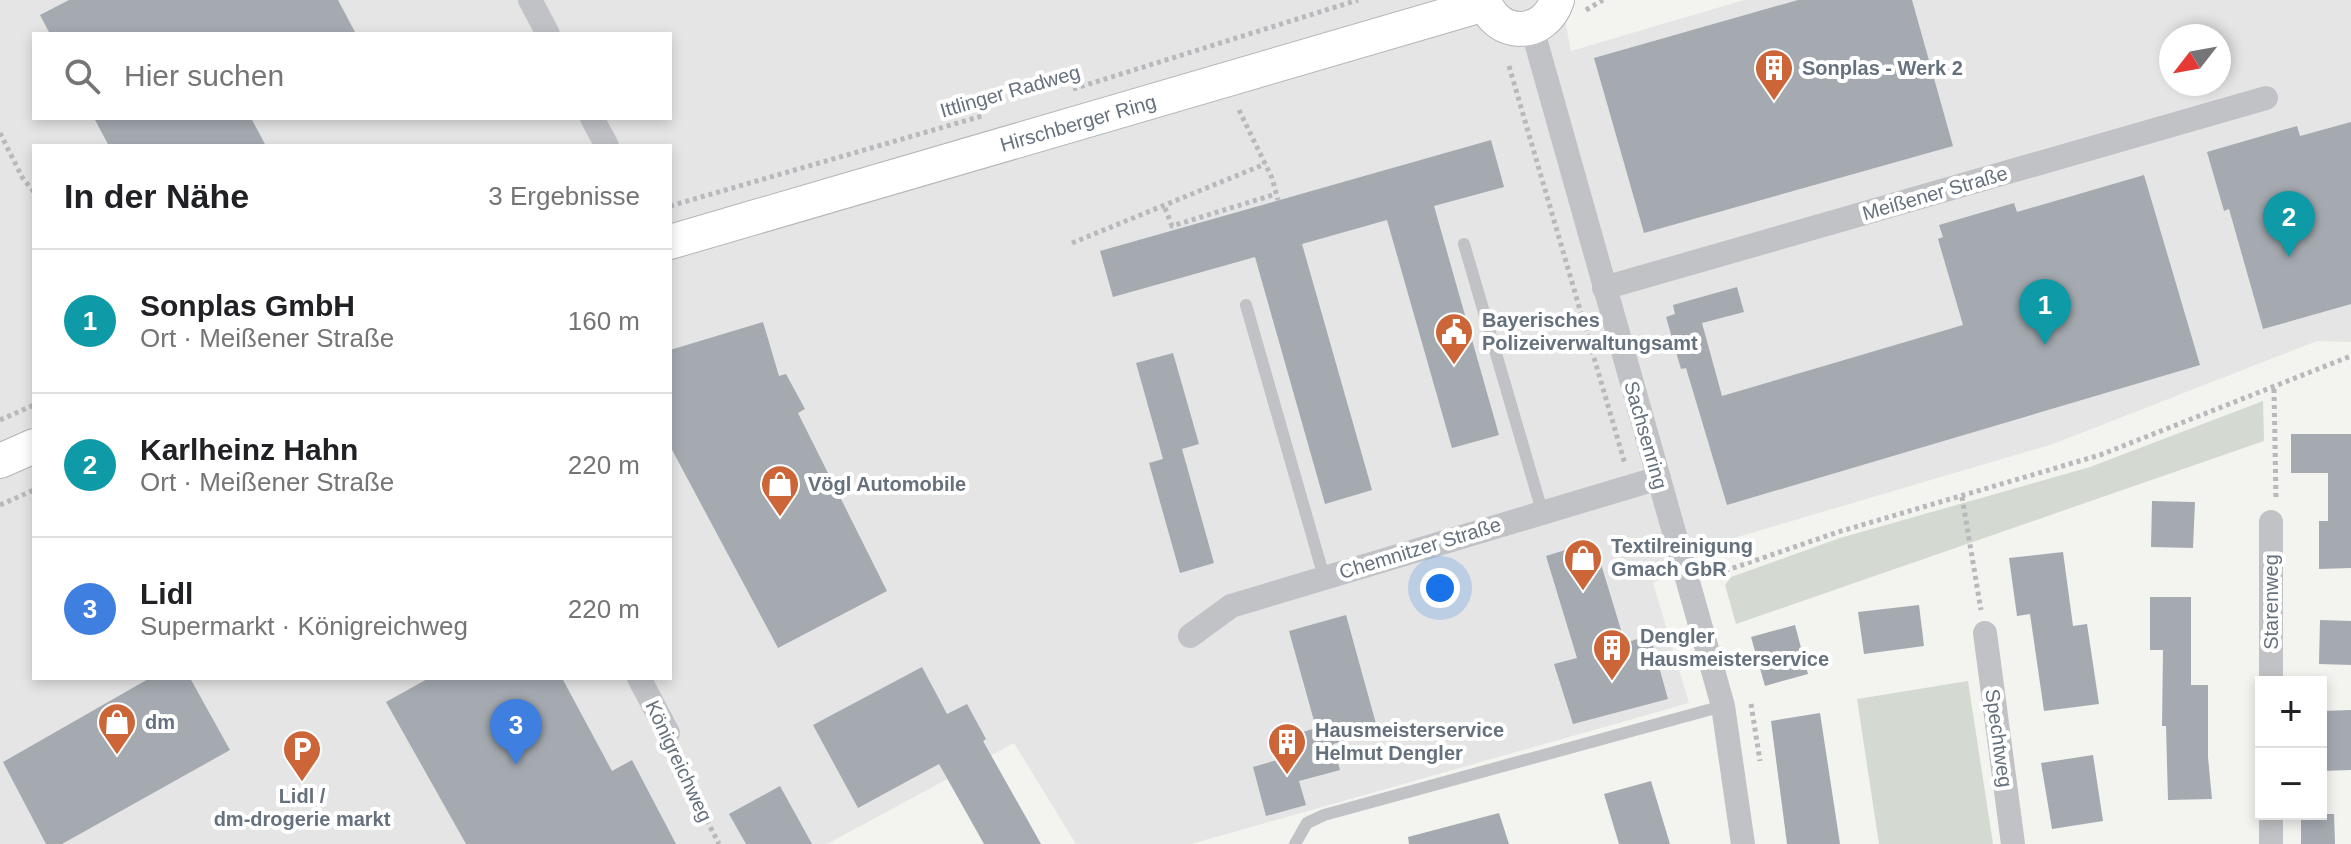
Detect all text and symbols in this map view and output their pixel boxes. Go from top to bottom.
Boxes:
north arrow [2159,24,2231,96]
search box [32,32,672,120]
building icon: Sonplas - Werk 2 [1753,47,1795,102]
icon: search [60,54,104,98]
place label: Sonplas - Werk 2 [1802,57,1963,79]
text: Hier suchen [124,59,284,92]
street label: Ittlinger Radweg [938,61,1082,121]
street label: Hirschberger Ring [998,90,1158,156]
street label: Meißener Straße [1860,162,2010,224]
text: In der Nähe [64,177,249,215]
text: 3 Ergebnisse [488,181,640,211]
pin: 2 [2263,191,2315,257]
pin: 1 [2019,279,2071,345]
text: Sonplas GmbH [140,289,355,322]
text: 1 [83,306,97,336]
text: 160 m [568,306,640,336]
place label: Bayerisches Polizeiverwaltungsamt [1482,309,1698,354]
public building icon: Bayerisches Polizeiverwaltungsamt [1433,311,1475,366]
text: Ort · Meißener Straße [140,323,394,353]
street label: Sachsenring [1620,379,1672,491]
text: Karlheinz Hahn [140,433,358,466]
text: 2 [83,450,97,480]
text: 220 m [568,450,640,480]
shop icon: Vögl Automobile [759,463,801,518]
text: Ort · Meißener Straße [140,467,394,497]
place label: Vögl Automobile [808,473,966,495]
street label: Chemnitzer Straße [1337,513,1503,583]
place label: Textilreinigung Gmach GbR [1611,535,1753,580]
shop icon: Textilreinigung Gmach GbR [1562,537,1604,592]
street label: Starenweg [2260,554,2282,650]
your location [1420,568,1460,608]
text: Lidl [140,577,193,610]
text: 3 [83,594,97,624]
text: 220 m [568,594,640,624]
text: Supermarkt · Königreichweg [140,611,468,641]
place label: Dengler Hausmeisterservice [1640,625,1829,670]
building icon: Dengler Hausmeisterservice [1591,627,1633,682]
map controls [2255,676,2327,820]
button: + [2255,676,2327,748]
street label: Spechtweg [1981,687,2017,789]
street label: Königreichweg [641,697,717,825]
pin: 3 [490,699,542,765]
shop icon: dm [96,701,138,756]
place label: dm [145,711,175,733]
place label: Hausmeisterservice Helmut Dengler [1315,719,1504,764]
building icon: Hausmeisterservice Helmut Dengler [1266,721,1308,776]
parking icon: Lidl / dm-drogerie markt [281,728,323,783]
button: − [2255,748,2327,820]
place label: Lidl / dm-drogerie markt [214,785,391,830]

